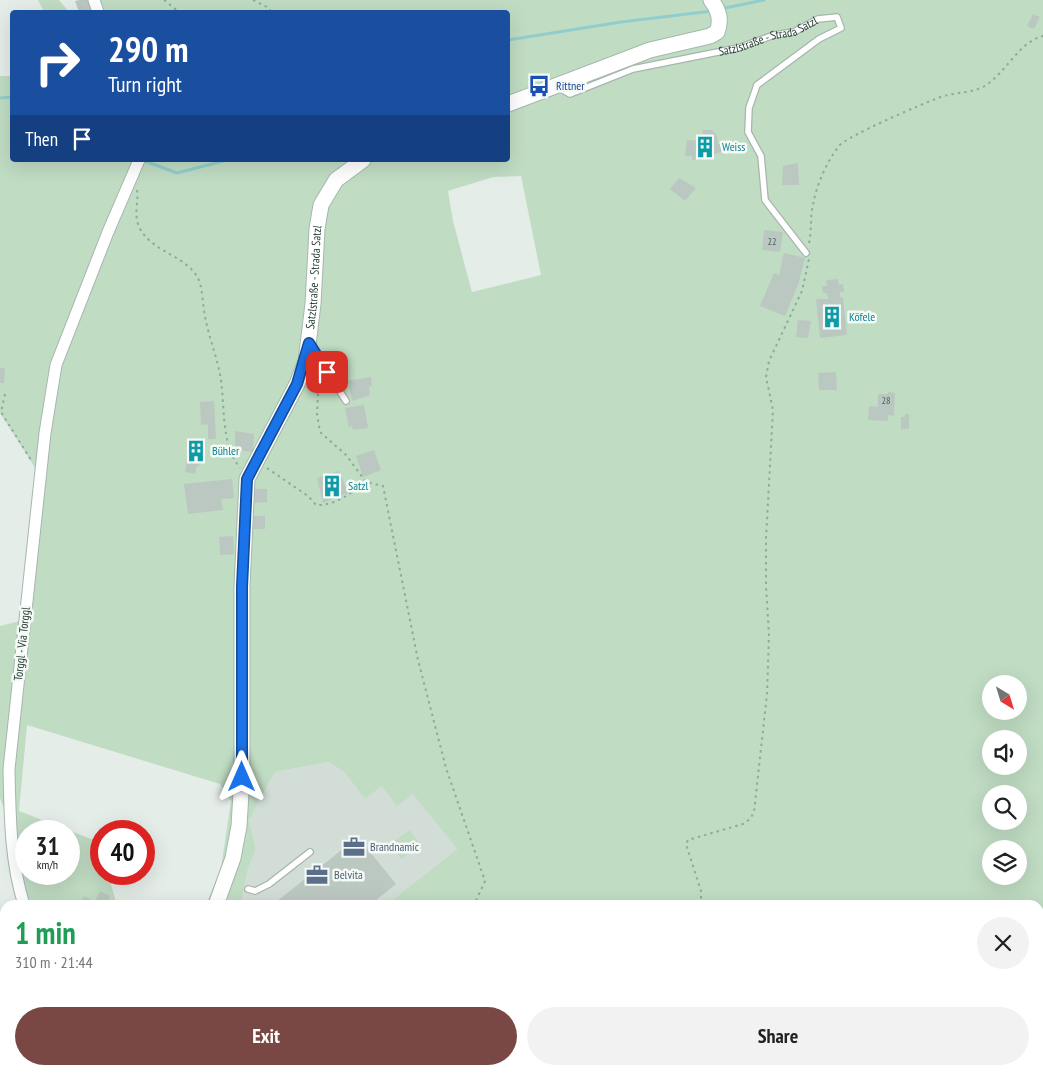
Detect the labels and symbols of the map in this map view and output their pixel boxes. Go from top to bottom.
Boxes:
street label: Satzlstraße - Strada Satzl [717,13,820,59]
bus stop icon: Rittner [526,73,552,99]
place label: Rittner [556,78,585,93]
building icon: Weiss [692,134,718,160]
place label: Weiss [722,139,745,154]
street label: Satzlstraße - Strada Satzl [302,224,325,330]
house number: 22 [768,235,777,248]
building icon: Köfele [819,304,845,330]
place label: Köfele [849,309,875,324]
pin [306,351,348,393]
house number: 28 [882,394,891,407]
building icon: Bühler [183,438,209,464]
place label: Bühler [212,443,240,458]
building icon: Satzl [319,473,345,499]
place label: Satzl [348,478,369,493]
street label: Torggl - Via Torggl [10,606,33,682]
north arrow [982,675,1028,720]
position arrow [215,750,267,802]
speed limit sign: 40 [90,820,155,885]
office icon: Brandnamic [341,834,367,860]
place label: Brandnamic [370,839,420,854]
office icon: Belvita [304,862,330,888]
place label: Belvita [334,867,363,882]

